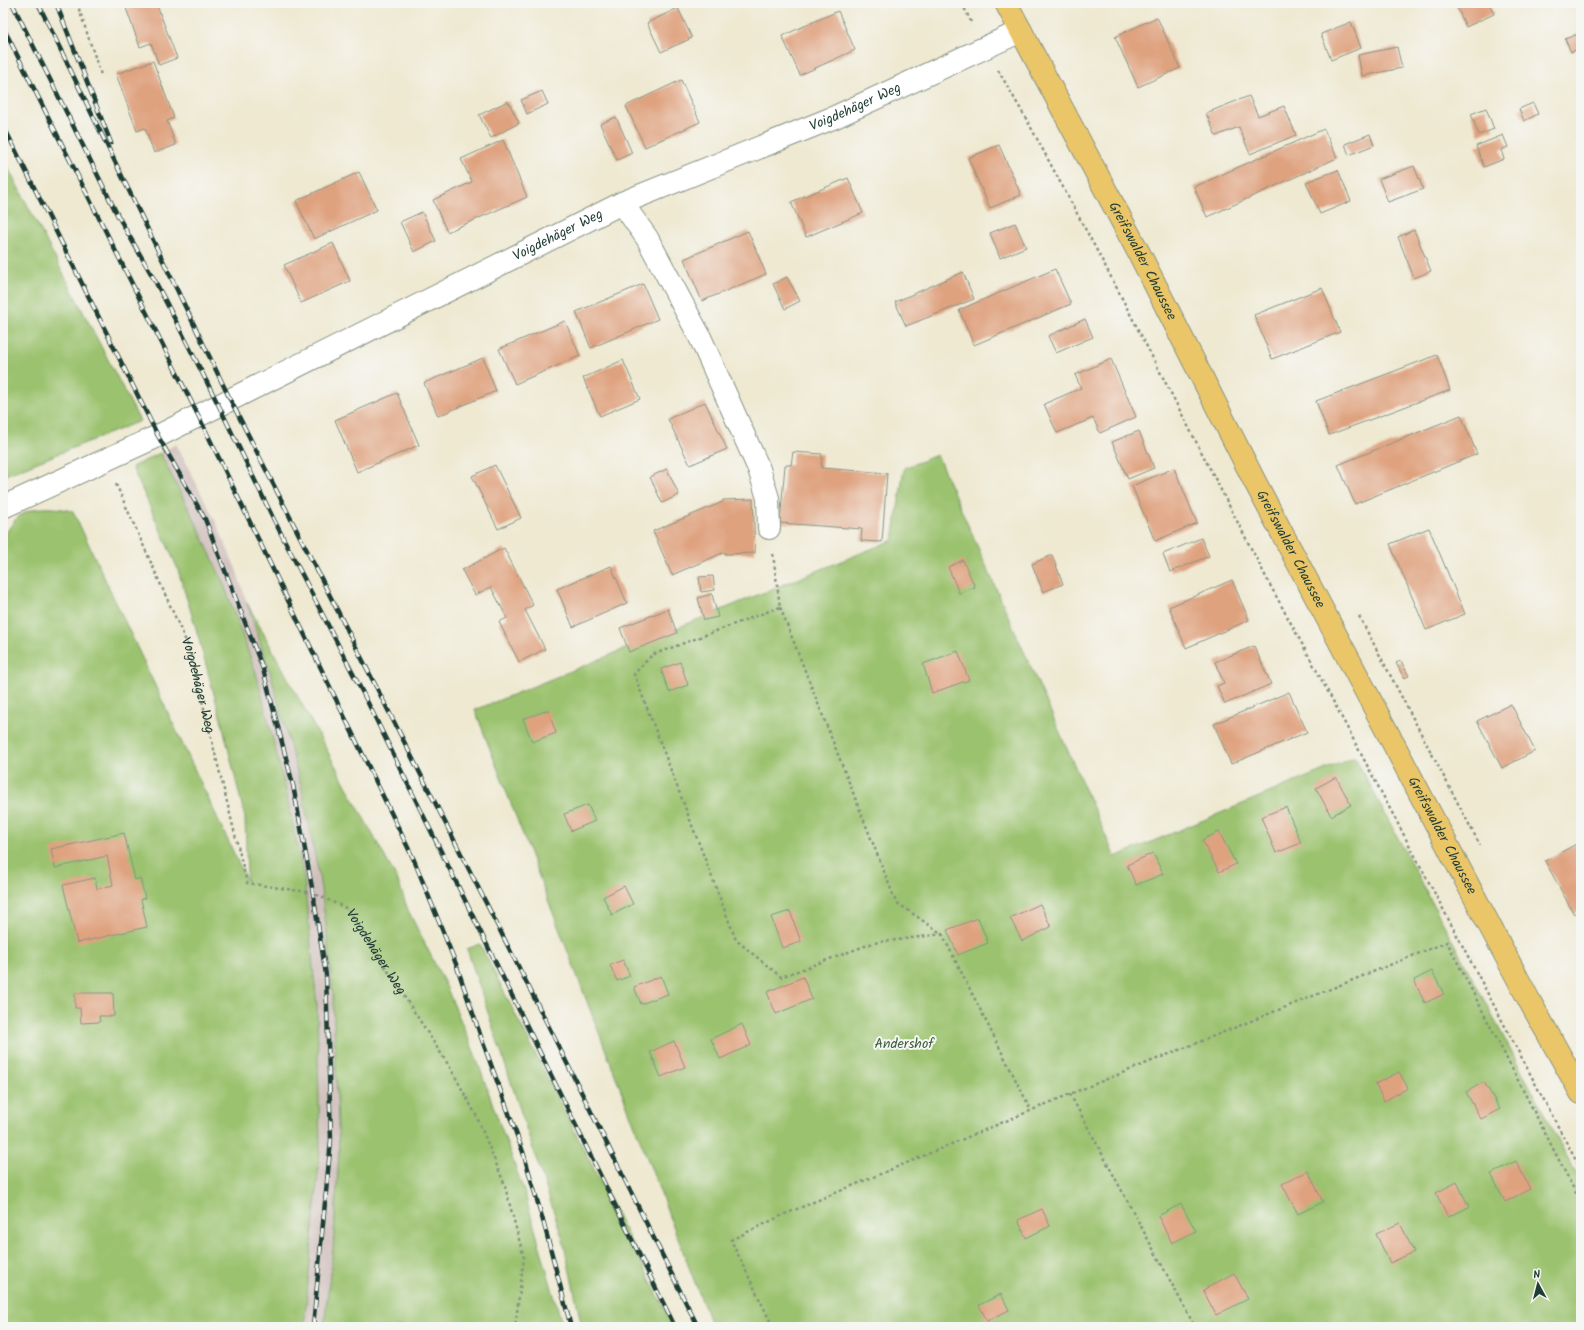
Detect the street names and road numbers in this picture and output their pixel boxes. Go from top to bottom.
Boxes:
street label: Voigdehäger Weg [806,77,905,137]
street label: Greifswalder Chaussee [1103,198,1183,325]
street label: Voigdehäger Weg [509,203,607,267]
street label: Greifswalder Chaussee [1250,486,1331,613]
street label: Voigdehäger Weg [175,634,221,736]
street label: Greifswalder Chaussee [1402,773,1483,899]
street label: Voigdehäger Weg [340,905,412,999]

